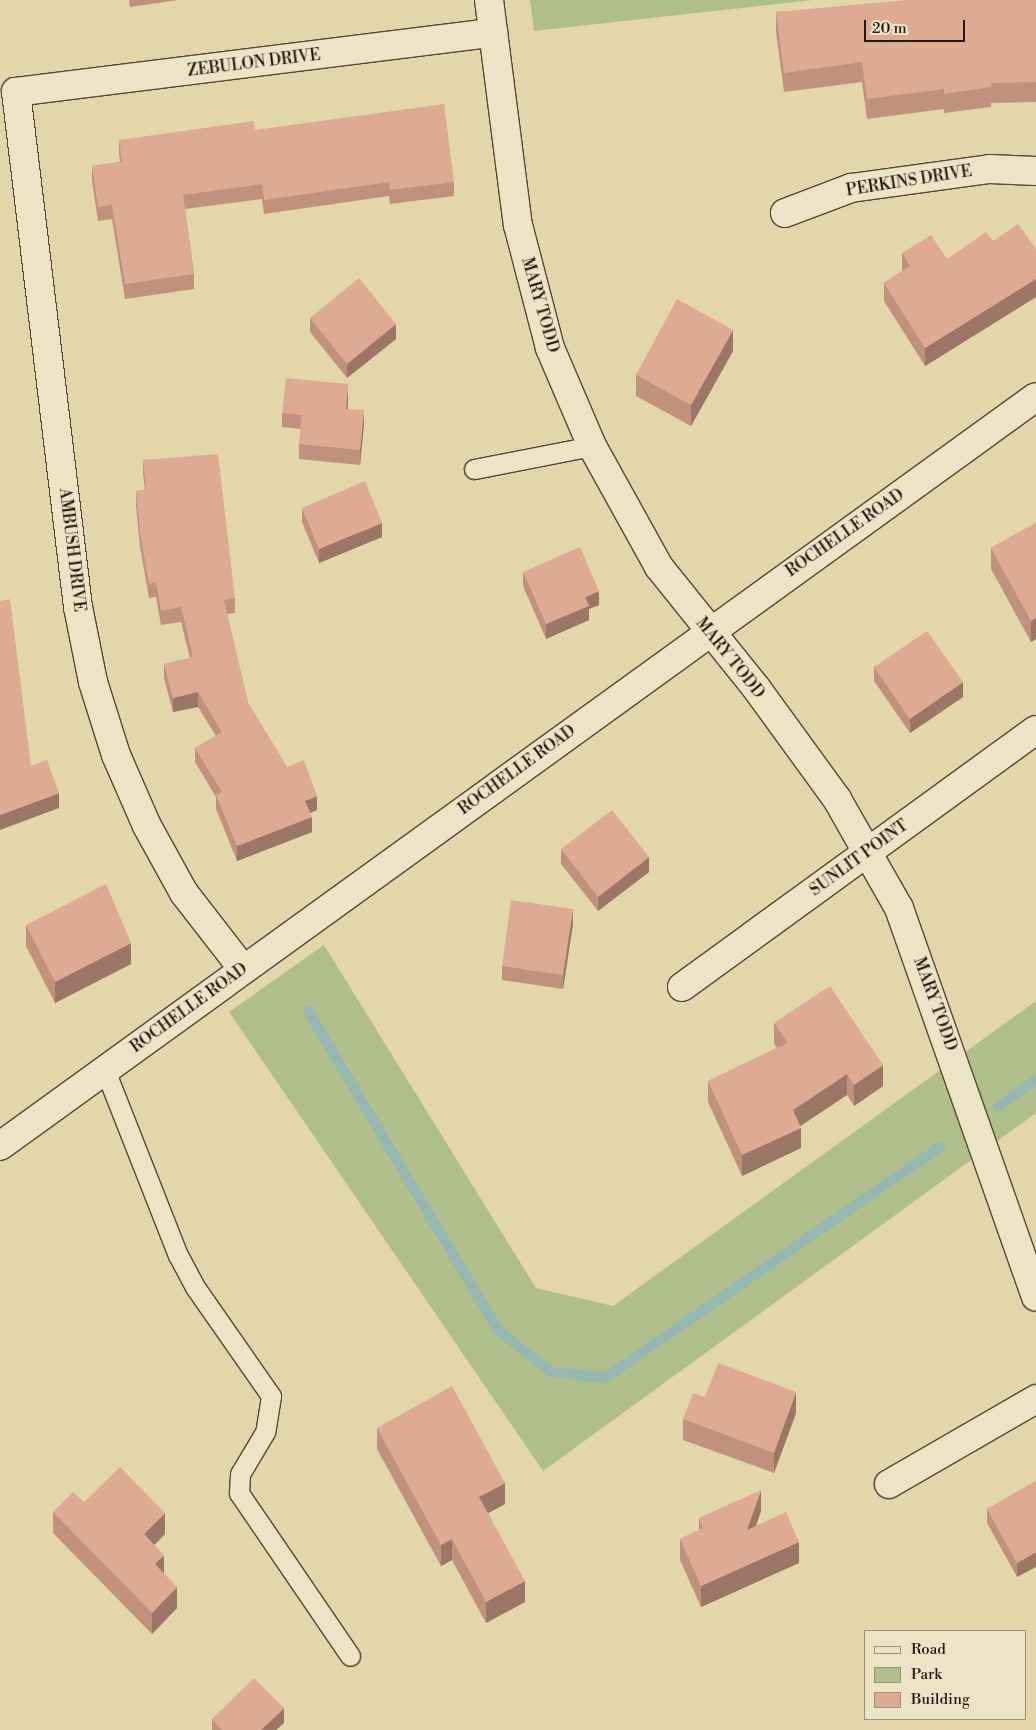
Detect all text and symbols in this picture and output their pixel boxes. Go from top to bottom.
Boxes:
scale bar [866,10,967,42]
text: 20 m [872,19,907,38]
street label: ZEBULON DRIVE [186,45,322,81]
street label: PERKINS DRIVE [845,162,973,200]
street label: MARY TODD [517,255,563,355]
street label: ROCHELLE ROAD [782,485,908,581]
street label: AMBUSH DRIVE [55,487,89,613]
street label: MARY TODD [692,614,768,702]
street label: ROCHELLE ROAD [455,721,579,819]
street label: SUNLIT POINT [806,816,912,900]
street label: MARY TODD [909,955,961,1053]
street label: ROCHELLE ROAD [127,959,251,1057]
legend [864,1630,1026,1720]
text: Road [911,1640,946,1659]
text: Park [911,1665,942,1684]
text: Building [911,1690,970,1709]

